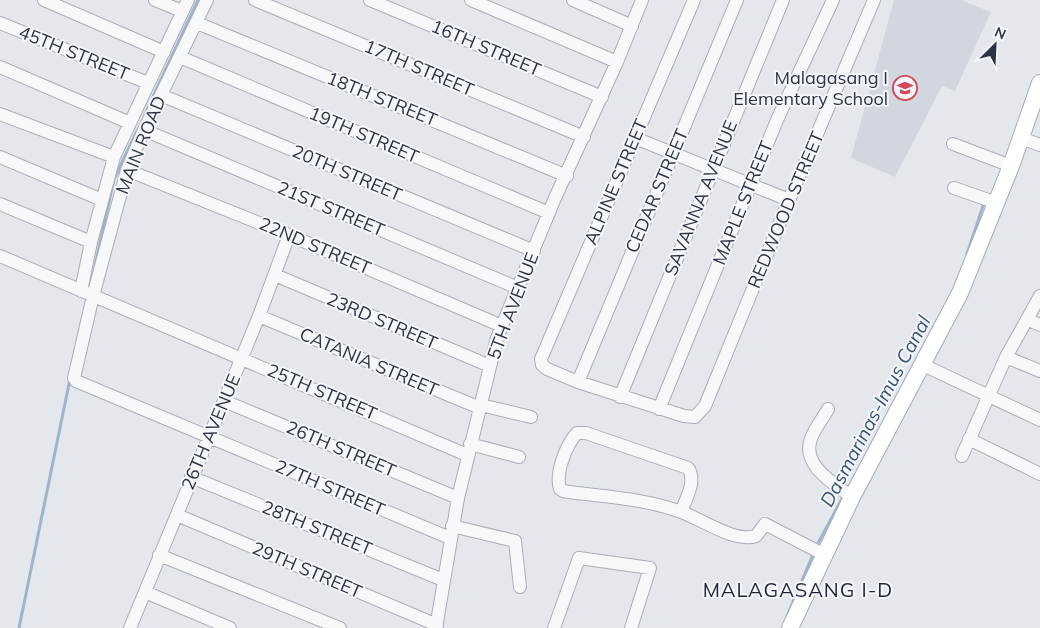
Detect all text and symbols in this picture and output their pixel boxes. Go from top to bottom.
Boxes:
street label: 16TH STREET [428,14,545,81]
street label: 45TH STREET [16,20,133,85]
north arrow [970,20,1020,70]
text: N [992,23,1009,43]
street label: 17TH STREET [361,34,478,101]
street label: 18TH STREET [324,66,441,131]
place label: Malagasang I Elementary School [733,66,888,110]
school or university icon: Malagasang I Elementary School [892,75,918,101]
street label: MAIN ROAD [110,92,171,197]
street label: 19TH STREET [306,101,423,168]
street label: ALPINE STREET [579,115,652,248]
street label: SAVANNA AVENUE [659,117,742,279]
street label: CEDAR STREET [620,125,693,256]
street label: REDWOOD STREET [742,128,829,292]
street label: MAPLE STREET [707,137,778,268]
street label: 20TH STREET [289,139,406,206]
street label: 21ST STREET [274,176,388,241]
street label: 22ND STREET [256,212,375,279]
street label: 5TH AVENUE [482,249,543,363]
street label: 23RD STREET [323,287,441,354]
water label: Dasmarinas-Imus Canal [814,311,936,511]
street label: CATANIA STREET [296,322,442,401]
street label: 25TH STREET [264,358,381,425]
street label: 26TH AVENUE [176,370,245,493]
street label: 26TH STREET [283,415,400,482]
street label: 27TH STREET [272,454,389,521]
street label: 28TH STREET [259,495,376,560]
street label: 29TH STREET [249,536,366,603]
district label: MALAGASANG I-D [703,577,893,602]

